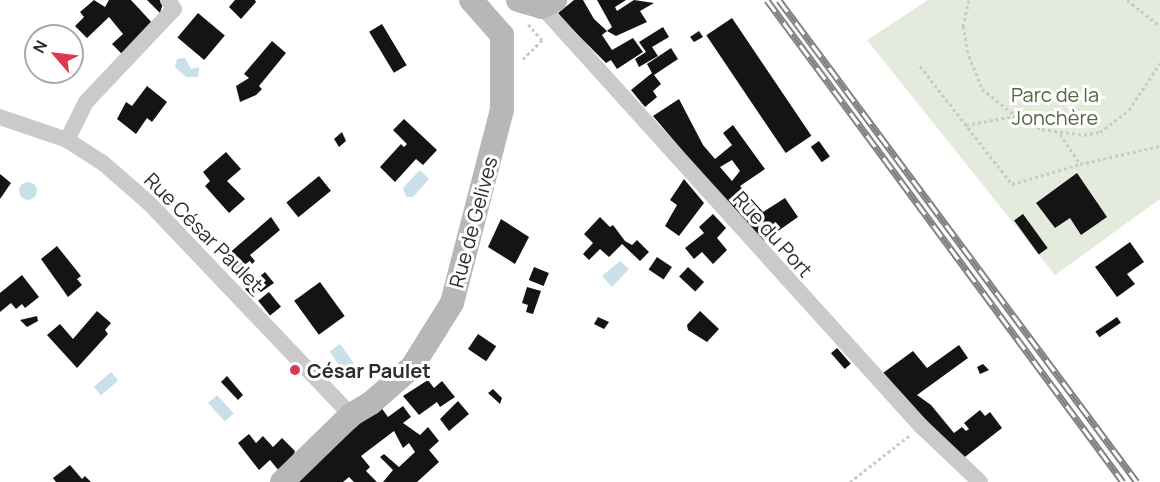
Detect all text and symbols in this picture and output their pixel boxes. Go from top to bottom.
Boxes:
north arrow [24,24,84,84]
text: N [27,36,52,57]
park label: Parc de la Jonchère [1011,82,1099,129]
street label: Rue de Gelives [444,154,502,290]
street label: Rue César Paulet [140,168,268,296]
street label: Rue du Port [728,186,818,282]
place label: César Paulet [307,358,431,382]
marker: César Paulet [288,363,302,377]

